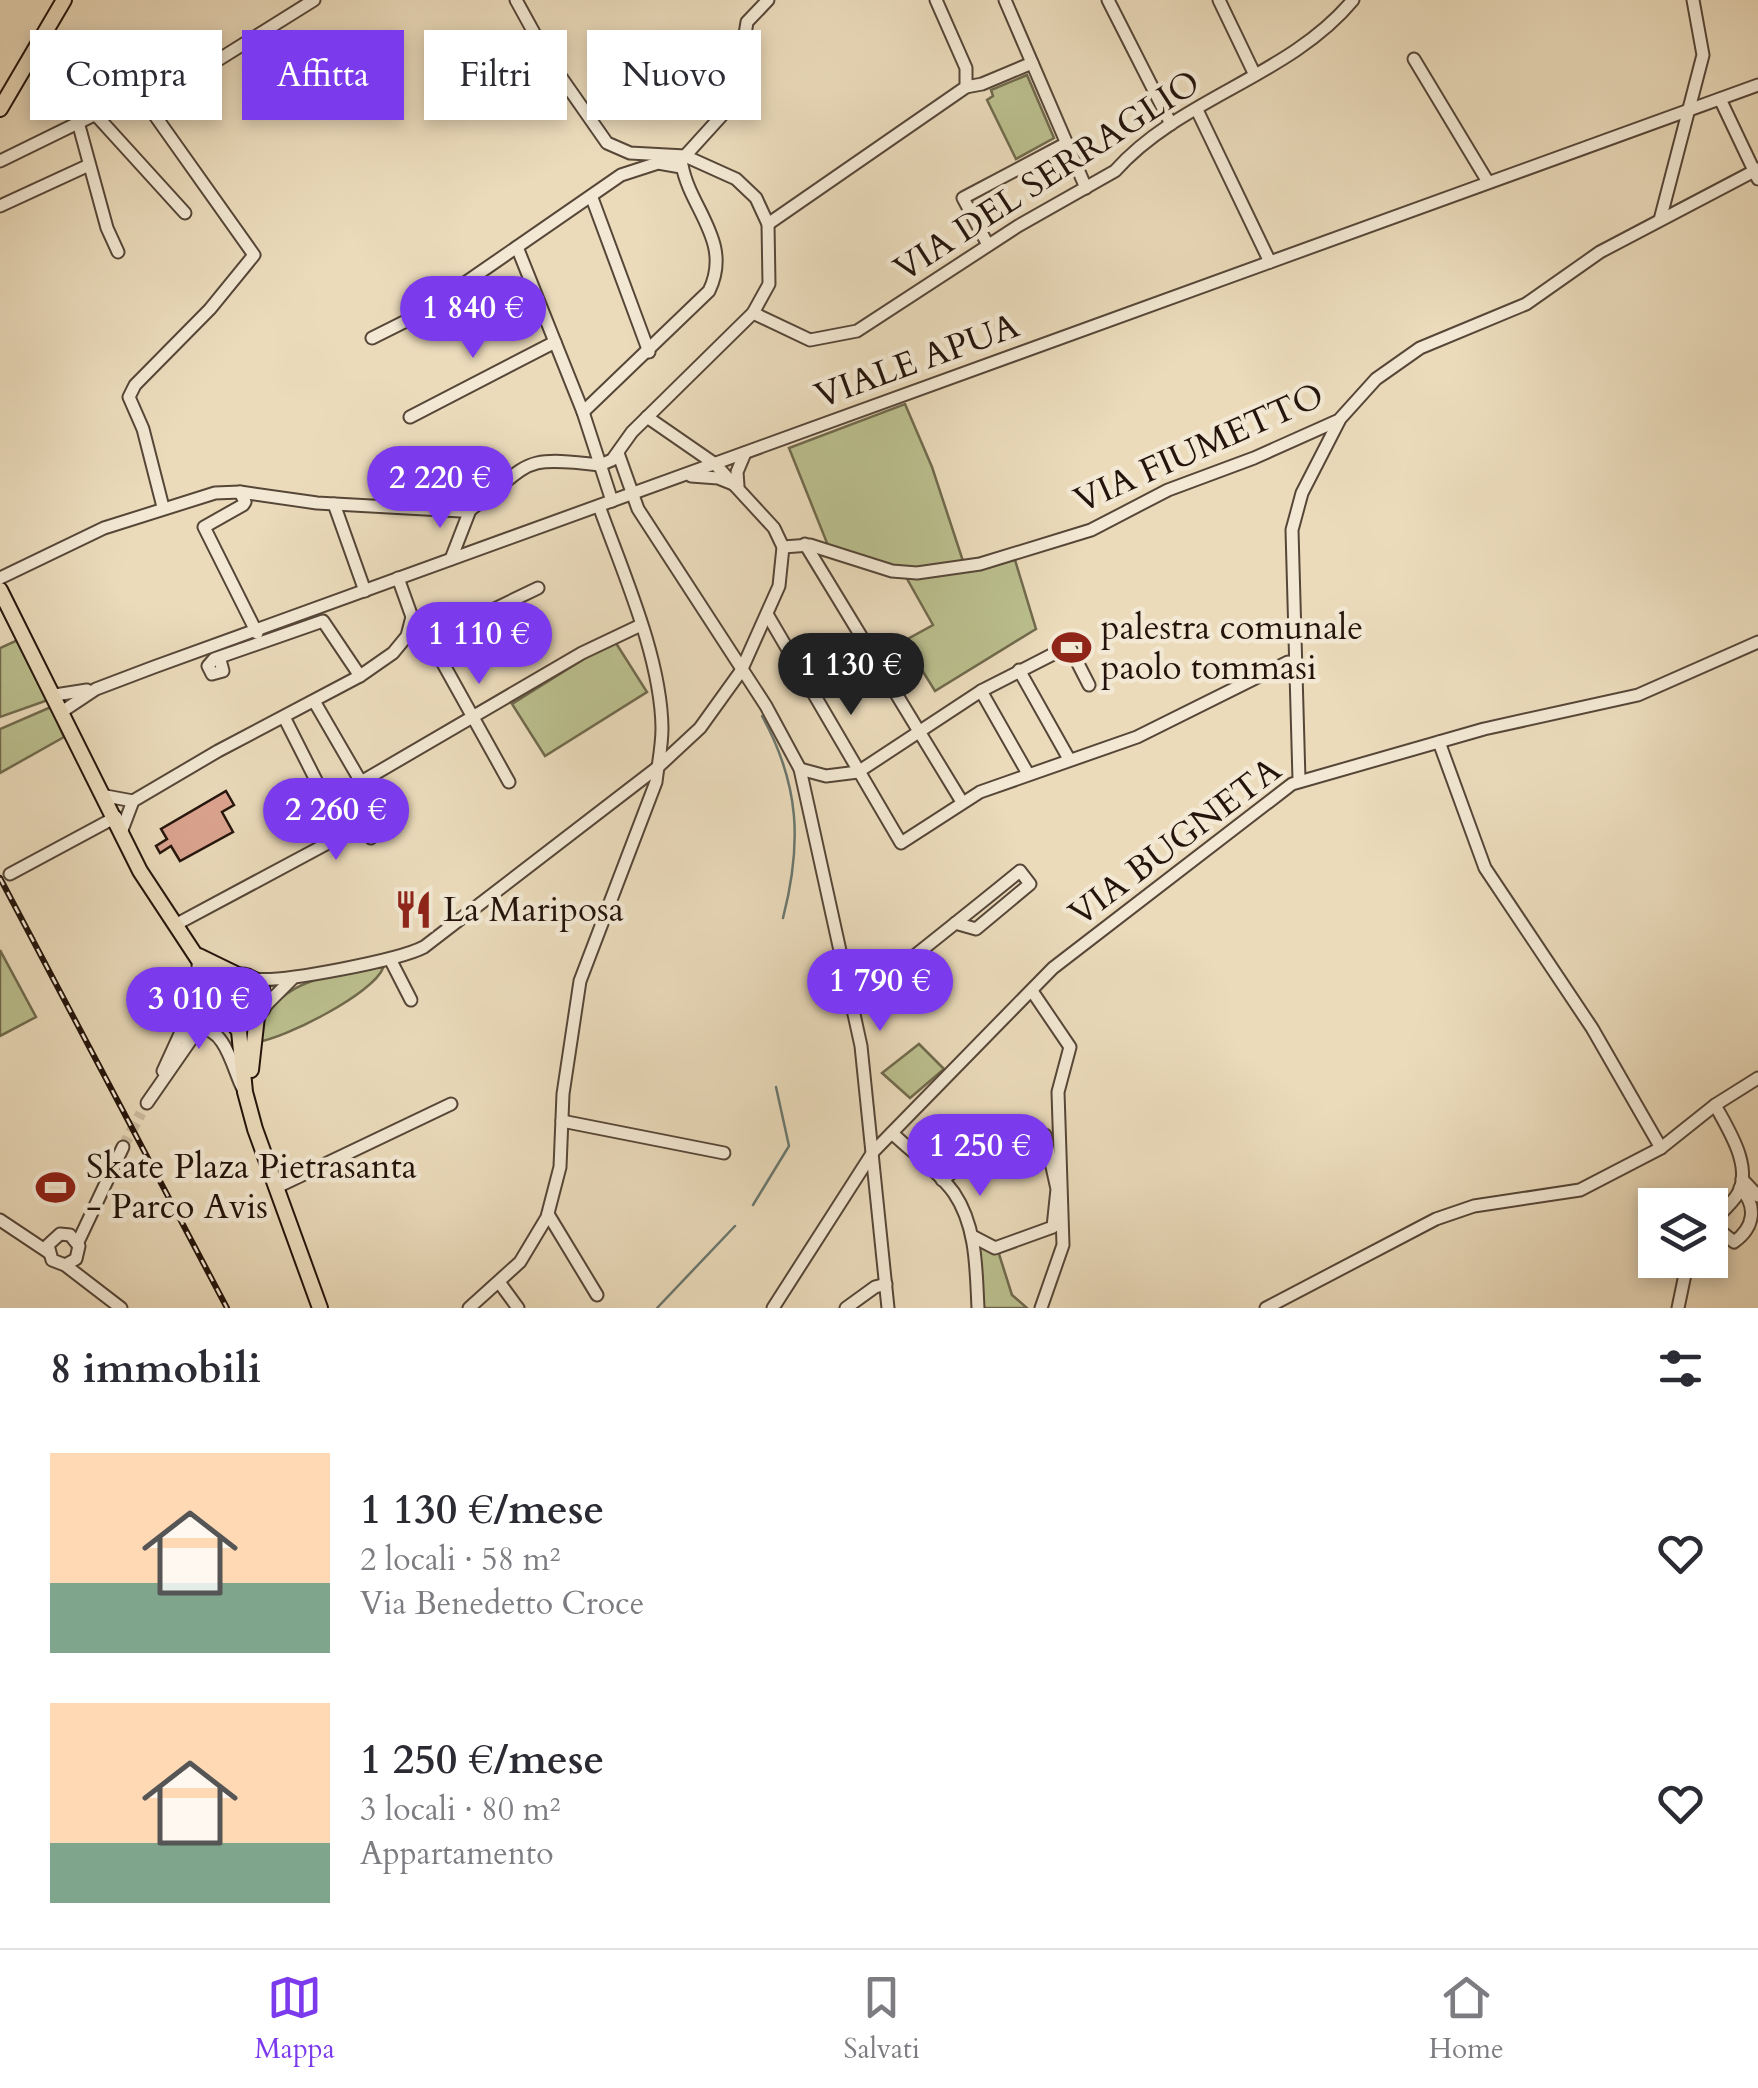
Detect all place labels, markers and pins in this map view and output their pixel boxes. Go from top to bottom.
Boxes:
pin: 1 840 € [381,276,565,361]
pin: 2 220 € [348,446,532,531]
pin: 1 110 € [387,602,571,687]
place label: palestra comunale paolo tommasi [1101,604,1363,692]
sports icon: palestra comunale paolo tommasi [1050,627,1092,669]
pin: 1 130 € [759,633,943,718]
pin: 2 260 € [244,778,428,863]
place label: La Mariposa [443,886,624,934]
restaurant icon: La Mariposa [392,889,434,931]
pin: 1 790 € [788,949,972,1034]
pin: 3 010 € [107,967,291,1052]
pin: 1 250 € [888,1114,1072,1199]
place label: Skate Plaza Pietrasanta - Parco Avis [86,1143,417,1231]
sports icon: Skate Plaza Pietrasanta - Parco Avis [35,1166,77,1208]

